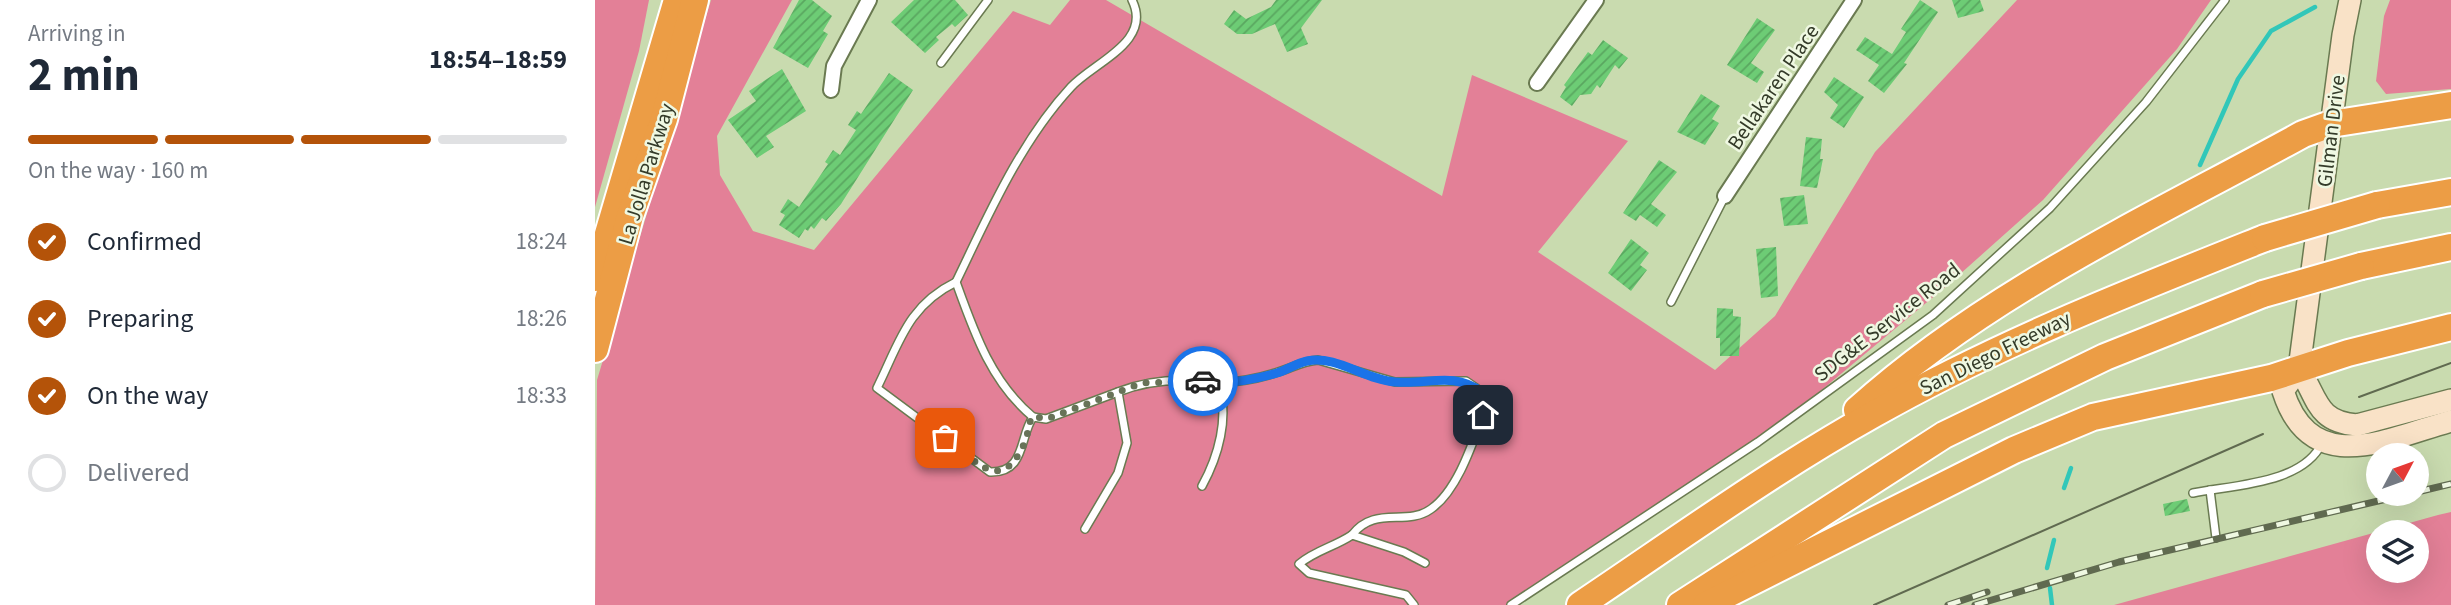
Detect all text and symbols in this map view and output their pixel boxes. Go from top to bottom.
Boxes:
text: Arriving in [28,17,126,50]
street label: Bellakaren Place [1720,18,1826,156]
text: 18:54–18:59 [429,41,567,78]
text: 2 min [28,43,140,108]
street label: Gilman Drive [2309,73,2353,189]
street label: La Jolla Parkway [610,99,682,248]
text: On the way · 160 m [28,154,208,187]
icon: check [28,223,66,261]
text: Confirmed [87,223,202,260]
text: 18:24 [516,225,567,258]
street label: SDG&E Service Road [1807,255,1967,389]
icon: check [28,300,66,338]
text: Preparing [87,300,193,337]
text: 18:26 [516,302,567,335]
street label: San Diego Freeway [1914,303,2076,403]
courier [1168,346,1238,416]
icon: car [1184,362,1222,400]
icon: check [28,377,66,415]
text: On the way [87,377,208,414]
text: 18:33 [516,379,567,412]
pin [1453,385,1513,445]
icon: home [1464,396,1502,434]
pin [915,408,975,468]
icon: bag [926,419,964,457]
north arrow [2366,443,2429,506]
map controls [2366,443,2429,583]
text: Delivered [87,454,190,491]
button: layers [2366,520,2429,583]

